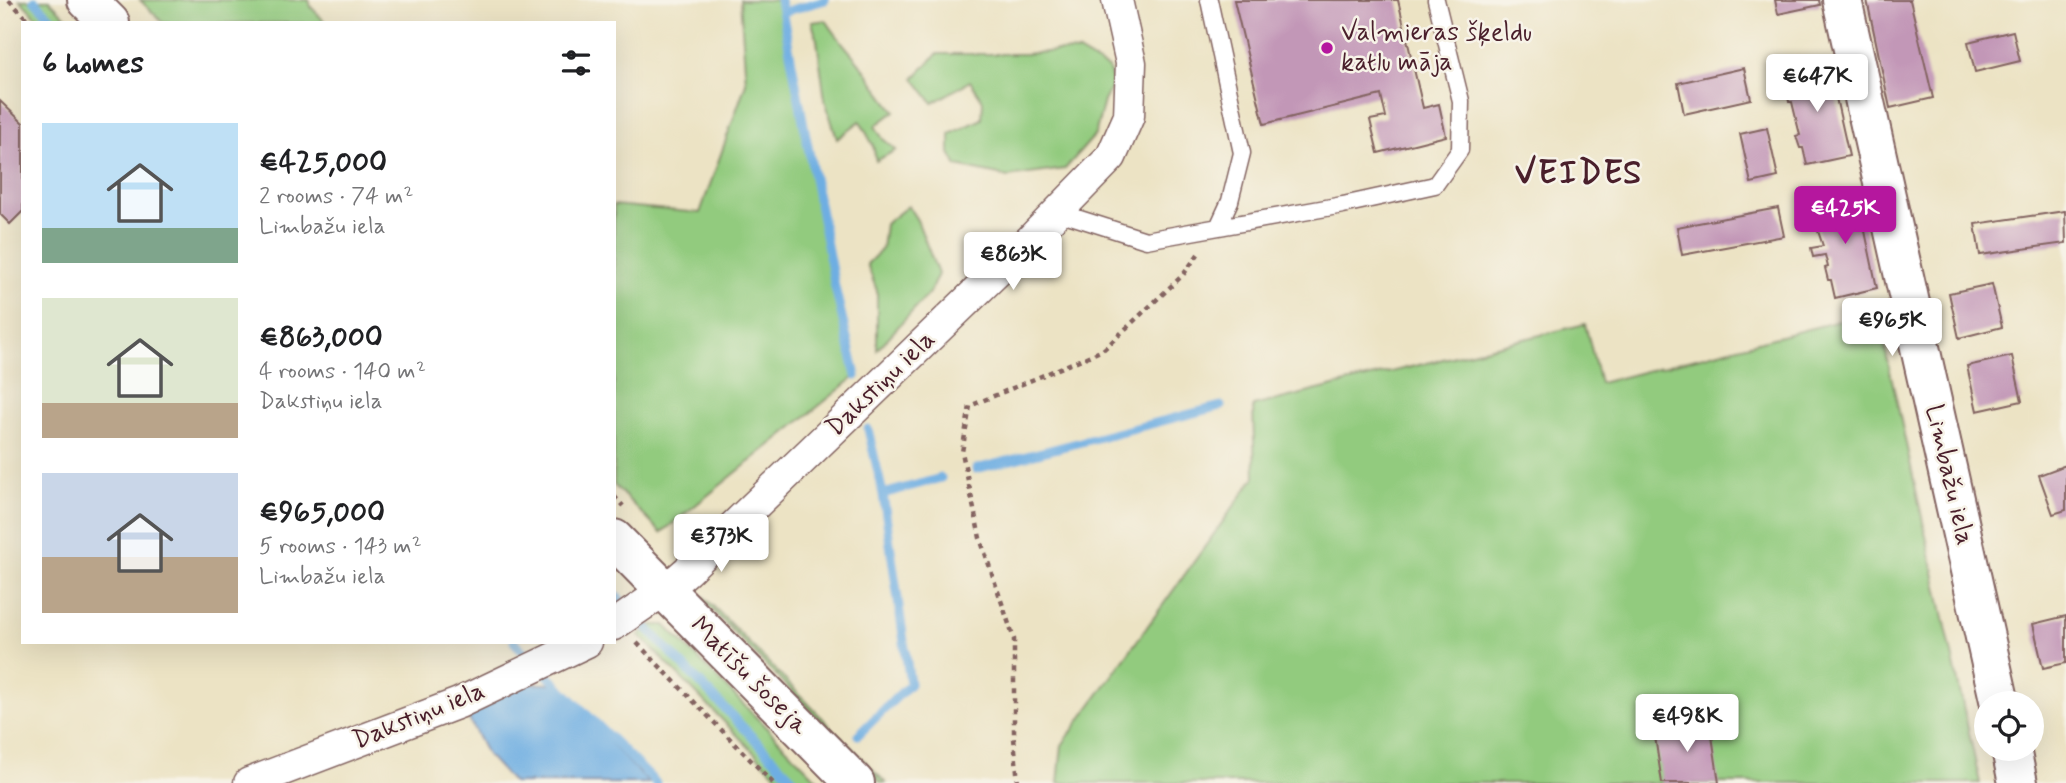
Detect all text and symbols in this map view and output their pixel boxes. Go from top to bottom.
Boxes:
place label: Valmieras šķeldu katlu māja [1341,16,1532,80]
marker: Valmieras šķeldu katlu māja [1319,40,1335,56]
text: 6 homes [42,44,144,83]
icon: filters [557,44,595,82]
pin: €647K [1768,54,1866,114]
text: €647K [1782,62,1852,92]
text: €425,000 [259,143,387,182]
icon: home [98,151,182,235]
district label: VEIDES [1515,152,1643,196]
text: 2 rooms · 74 m² [259,182,414,212]
pin: €425K [1796,187,1894,246]
text: €425K [1810,194,1880,224]
text: Limbažu iela [259,212,386,242]
pin: €863K [964,232,1062,292]
text: €863K [980,240,1046,270]
pin: €965K [1843,298,1941,358]
text: €965K [1858,306,1926,336]
text: €863,000 [259,318,383,357]
street label: Dakstiņu iela [819,323,943,445]
icon: home [98,326,182,410]
text: 4 rooms · 140 m² [259,357,426,387]
text: Dakstiņu iela [259,387,383,417]
street label: Limbažu iela [1916,401,1982,549]
text: €965,000 [259,493,385,532]
icon: home [98,501,182,585]
pin: €373K [672,514,770,574]
text: €373K [690,522,752,552]
text: 5 rooms · 143 m² [259,532,422,562]
text: Limbažu iela [259,562,386,592]
street label: Matīšu šoseja [682,609,816,743]
street label: Dakstiņu iela [348,674,490,758]
map controls [1974,691,2044,761]
button: locate [1974,691,2044,761]
pin: €498K [1638,694,1736,754]
text: €498K [1652,702,1722,732]

